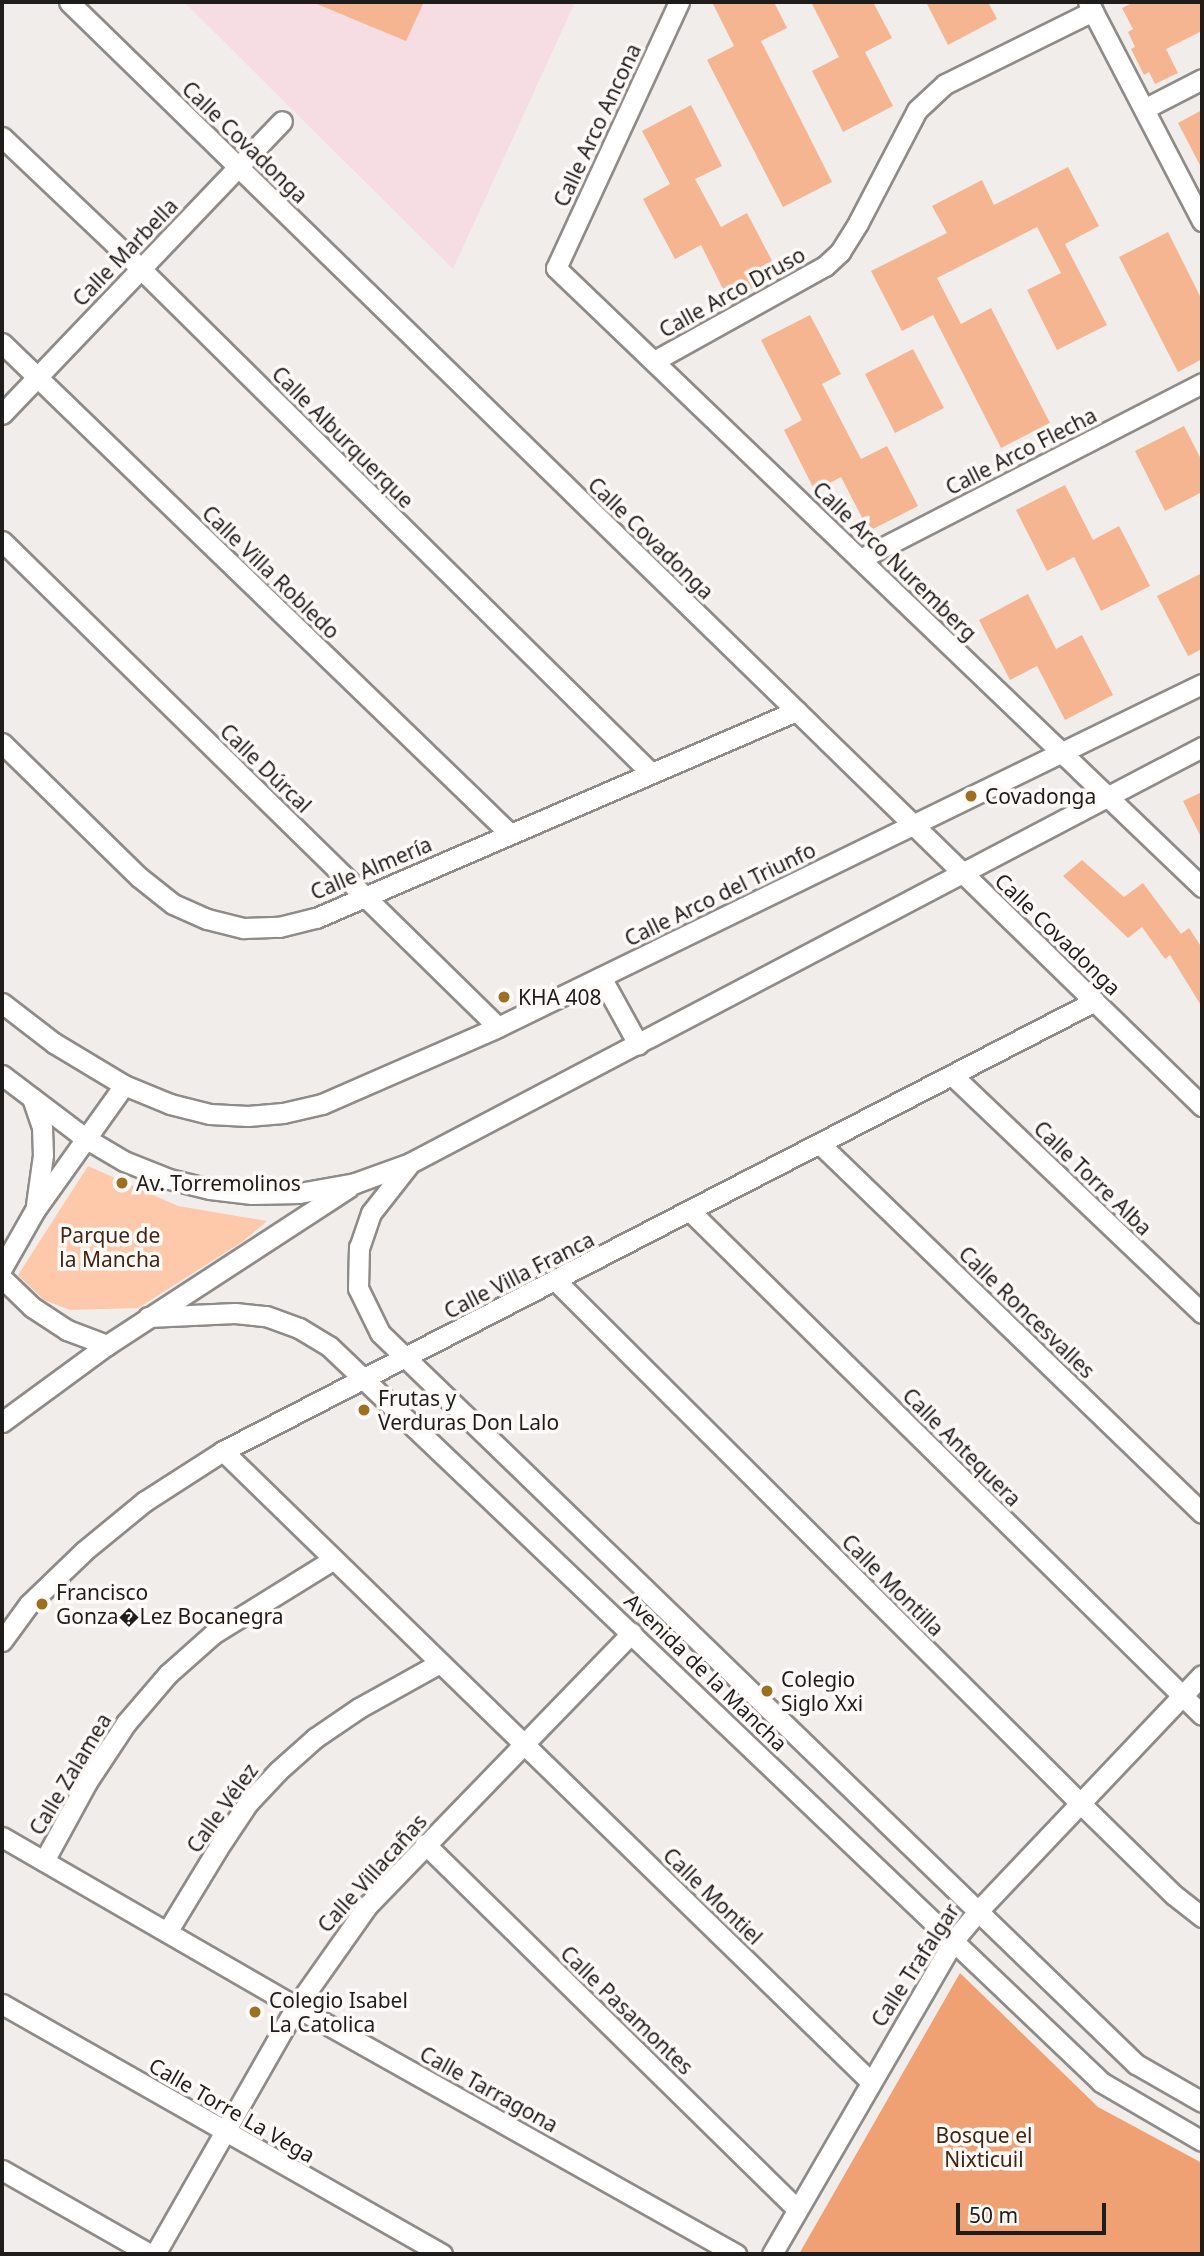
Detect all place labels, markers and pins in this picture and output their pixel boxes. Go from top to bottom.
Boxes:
place label: Covadonga [985,783,1096,809]
marker: Covadonga [963,788,979,804]
place label: KHA 408 [518,984,601,1010]
marker: KHA 408 [496,989,512,1005]
place label: Av. Torremolinos [136,1170,301,1196]
marker: Av. Torremolinos [114,1175,130,1191]
place label: Frutas y Verduras Don Lalo [378,1385,559,1435]
marker: Frutas y Verduras Don Lalo [356,1402,372,1418]
place label: Francisco Gonza�Lez Bocanegra [56,1579,284,1629]
marker: Francisco Gonza�Lez Bocanegra [34,1596,50,1612]
place label: Colegio Siglo Xxi [781,1666,863,1716]
marker: Colegio Siglo Xxi [759,1683,775,1699]
place label: Colegio Isabel La Catolica [269,1987,408,2037]
marker: Colegio Isabel La Catolica [247,2004,263,2020]

